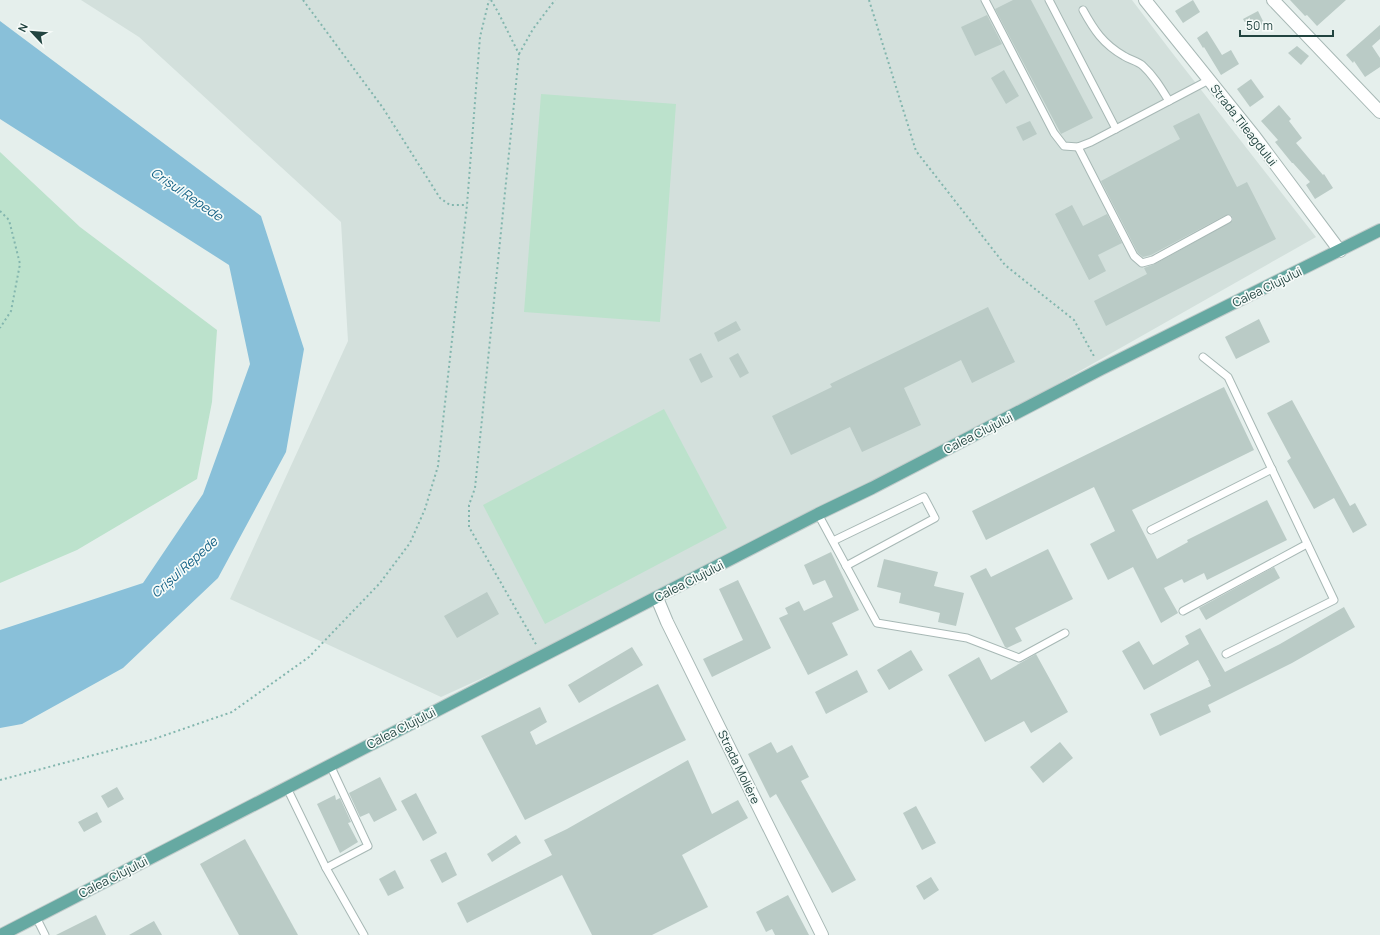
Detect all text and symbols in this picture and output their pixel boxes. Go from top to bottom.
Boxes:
north arrow [12,12,52,52]
scale bar [1240,12,1333,38]
text: 50 m [1246,17,1273,34]
text: N [14,20,31,34]
street label: Strada Tileagdului [1207,81,1281,169]
water label: Crișul Repede [147,163,228,226]
street label: Calea Clujului [1229,263,1305,311]
street label: Calea Clujului [941,408,1015,458]
water label: Crișul Repede [147,531,222,602]
street label: Calea Clujului [652,556,726,606]
street label: Calea Clujului [364,703,438,753]
street label: Strada Molière [714,727,764,807]
street label: Calea Clujului [76,852,150,902]

